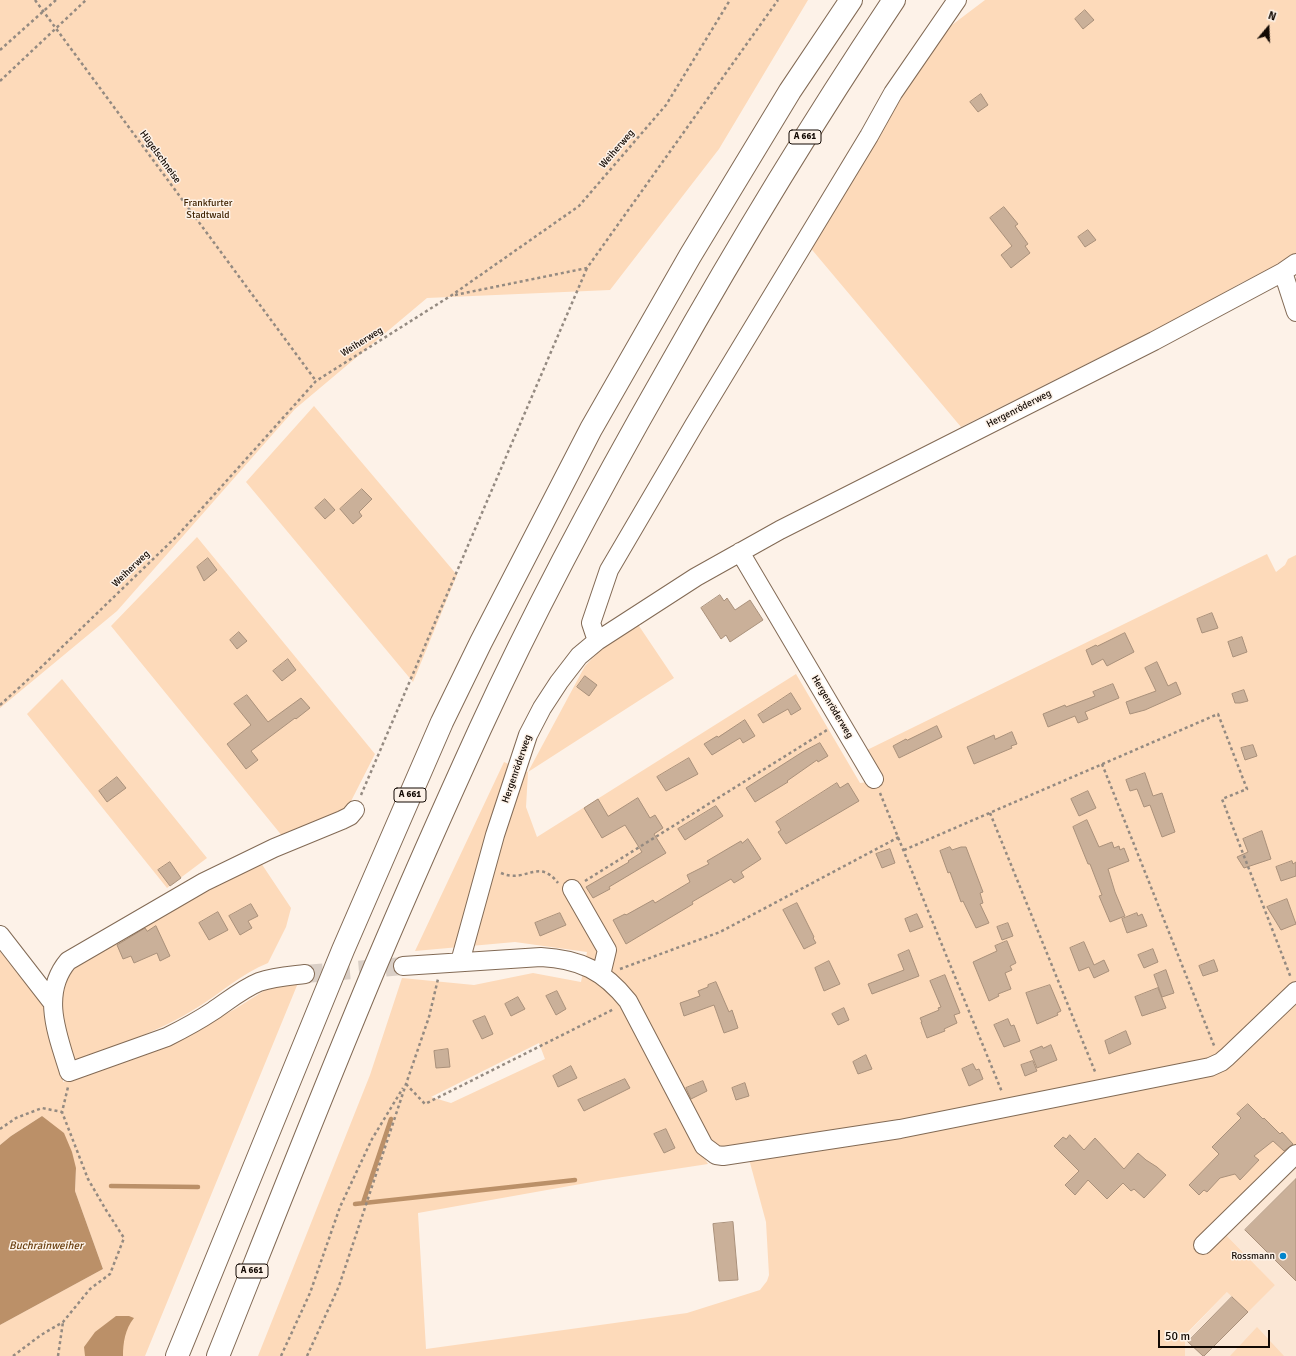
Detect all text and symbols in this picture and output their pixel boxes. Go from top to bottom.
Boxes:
north arrow [1248,8,1288,48]
text: N [1266,9,1278,24]
street label: Weiherweg [597,127,637,171]
street label: Hügelschneise [137,128,183,186]
road number: A 661 [789,130,821,144]
park label: Frankfurter Stadtwald [184,197,232,220]
street label: Weiherweg [339,324,385,360]
street label: Hergenröderweg [984,387,1054,431]
street label: Weiherweg [110,548,152,590]
street label: Hergenröderweg [808,673,856,741]
street label: Hergenröderweg [500,733,534,805]
road number: A 661 [394,788,426,802]
water label: Buchrainweiher [9,1239,83,1253]
place label: Rossmann [1231,1250,1275,1262]
marker: Rossmann [1278,1251,1288,1261]
road number: A 661 [236,1264,268,1278]
scale bar [1160,1322,1272,1348]
text: 50 m [1165,1329,1190,1344]

